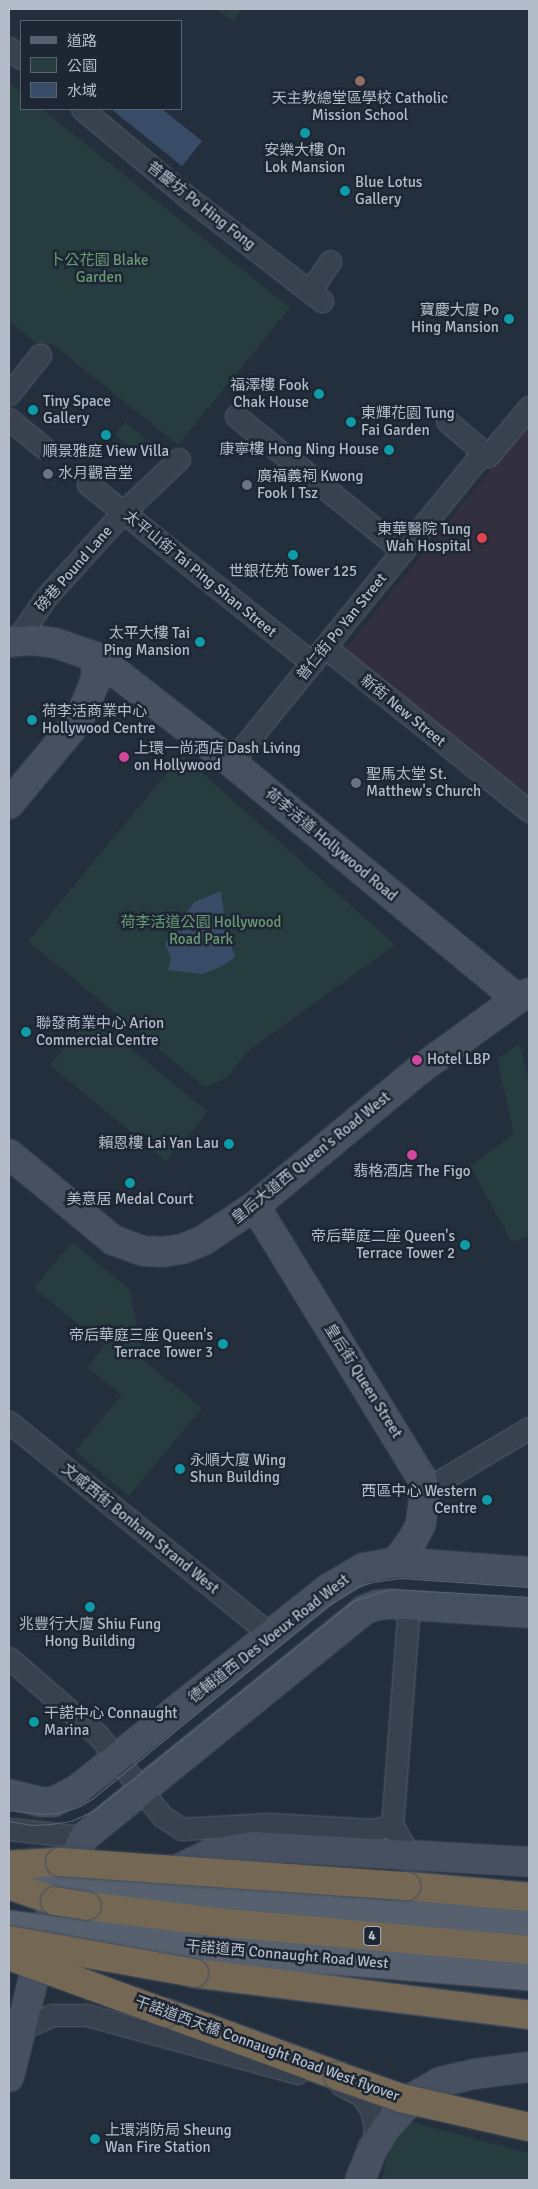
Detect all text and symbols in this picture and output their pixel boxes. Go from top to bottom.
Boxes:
legend [20,20,182,110]
text: 道路 [67,32,97,50]
text: 公園 [67,57,97,75]
marker: 天主教總堂區學校 Catholic Mission School [354,75,366,87]
text: 水域 [67,82,97,100]
place label: 天主教總堂區學校 Catholic Mission School [272,89,448,124]
marker: 安樂大樓 On Lok Mansion [299,127,311,139]
place label: 安樂大樓 On Lok Mansion [264,141,346,176]
street label: 普慶坊 Po Hing Fong [143,158,259,254]
place label: Blue Lotus Gallery [355,173,422,208]
marker: Blue Lotus Gallery [339,185,351,197]
park label: 卜公花園 Blake Garden [49,251,149,286]
place label: 寶慶大廈 Po Hing Mansion [411,301,499,336]
marker: 寶慶大廈 Po Hing Mansion [503,313,515,325]
place label: 福澤樓 Fook Chak House [230,376,309,411]
marker: 福澤樓 Fook Chak House [313,388,325,400]
place label: Tiny Space Gallery [43,392,111,427]
marker: Tiny Space Gallery [27,404,39,416]
place label: 東輝花園 Tung Fai Garden [361,404,455,439]
marker: 東輝花園 Tung Fai Garden [345,416,357,428]
marker: 順景雅庭 View Villa [100,429,112,441]
place label: 康寧樓 Hong Ning House [220,441,379,459]
place label: 順景雅庭 View Villa [43,443,169,461]
marker: 康寧樓 Hong Ning House [383,444,395,456]
place label: 水月觀音堂 [58,465,133,483]
place label: 廣福義祠 Kwong Fook I Tsz [257,467,363,502]
marker: 水月觀音堂 [42,468,54,480]
marker: 廣福義祠 Kwong Fook I Tsz [241,479,253,491]
street label: 太平山街 Tai Ping Shan Street [120,507,280,641]
place label: 東華醫院 Tung Wah Hospital [377,520,471,555]
street label: 磅巷 Pound Lane [32,522,116,616]
marker: 東華醫院 Tung Wah Hospital [475,531,489,545]
marker: 世銀花苑 Tower 125 [287,549,299,561]
place label: 世銀花苑 Tower 125 [229,563,357,581]
street label: 普仁街 Po Yan Street [293,570,391,684]
place label: 太平大樓 Tai Ping Mansion [103,624,190,659]
marker: 太平大樓 Tai Ping Mansion [194,636,206,648]
street label: 新街 New Street [357,671,449,751]
place label: 荷李活商業中心 Hollywood Centre [42,702,156,737]
marker: 荷李活商業中心 Hollywood Centre [26,714,38,726]
place label: 上環一尚酒店 Dash Living on Hollywood [134,739,301,774]
marker: 上環一尚酒店 Dash Living on Hollywood [118,751,130,763]
place label: 聖馬太堂 St. Matthew's Church [366,765,481,800]
marker: 聖馬太堂 St. Matthew's Church [350,777,362,789]
street label: 荷李活道 Hollywood Road [262,785,400,905]
park label: 荷李活道公園 Hollywood Road Park [121,913,281,948]
place label: 聯發商業中心 Arion Commercial Centre [36,1014,164,1049]
marker: 聯發商業中心 Arion Commercial Centre [20,1026,32,1038]
place label: Hotel LBP [427,1051,490,1069]
marker: Hotel LBP [411,1054,423,1066]
street label: 皇后大道西 Queen's Road West [228,1088,394,1228]
place label: 賴恩樓 Lai Yan Lau [99,1135,219,1153]
marker: 賴恩樓 Lai Yan Lau [223,1138,235,1150]
marker: 翡格酒店 The Figo [406,1149,418,1161]
place label: 翡格酒店 The Figo [353,1163,471,1181]
marker: 美意居 Medal Court [124,1177,136,1189]
place label: 美意居 Medal Court [66,1191,194,1209]
place label: 帝后華庭二座 Queen's Terrace Tower 2 [311,1227,455,1262]
marker: 帝后華庭二座 Queen's Terrace Tower 2 [459,1239,471,1251]
street label: 皇后街 Queen Street [320,1320,406,1442]
place label: 帝后華庭三座 Queen's Terrace Tower 3 [69,1326,213,1361]
marker: 帝后華庭三座 Queen's Terrace Tower 3 [217,1338,229,1350]
place label: 永順大廈 Wing Shun Building [190,1451,286,1486]
street label: 文咸西街 Bonham Strand West [58,1460,222,1598]
marker: 永順大廈 Wing Shun Building [174,1463,186,1475]
place label: 西區中心 Western Centre [361,1482,477,1517]
marker: 西區中心 Western Centre [481,1494,493,1506]
street label: 德輔道西 Des Voeux Road West [185,1571,353,1707]
marker: 兆豐行大廈 Shiu Fung Hong Building [84,1601,96,1613]
place label: 兆豐行大廈 Shiu Fung Hong Building [19,1615,161,1650]
place label: 干諾中心 Connaught Marina [44,1704,178,1739]
marker: 干諾中心 Connaught Marina [28,1716,40,1728]
road number: 4 [362,1924,382,1948]
street label: 干諾道西 Connaught Road West [185,1937,389,1973]
street label: 干諾道西天橋 Connaught Road West flyover [132,1993,402,2105]
place label: 上環消防局 Sheung Wan Fire Station [105,2121,232,2156]
marker: 上環消防局 Sheung Wan Fire Station [89,2133,101,2145]

